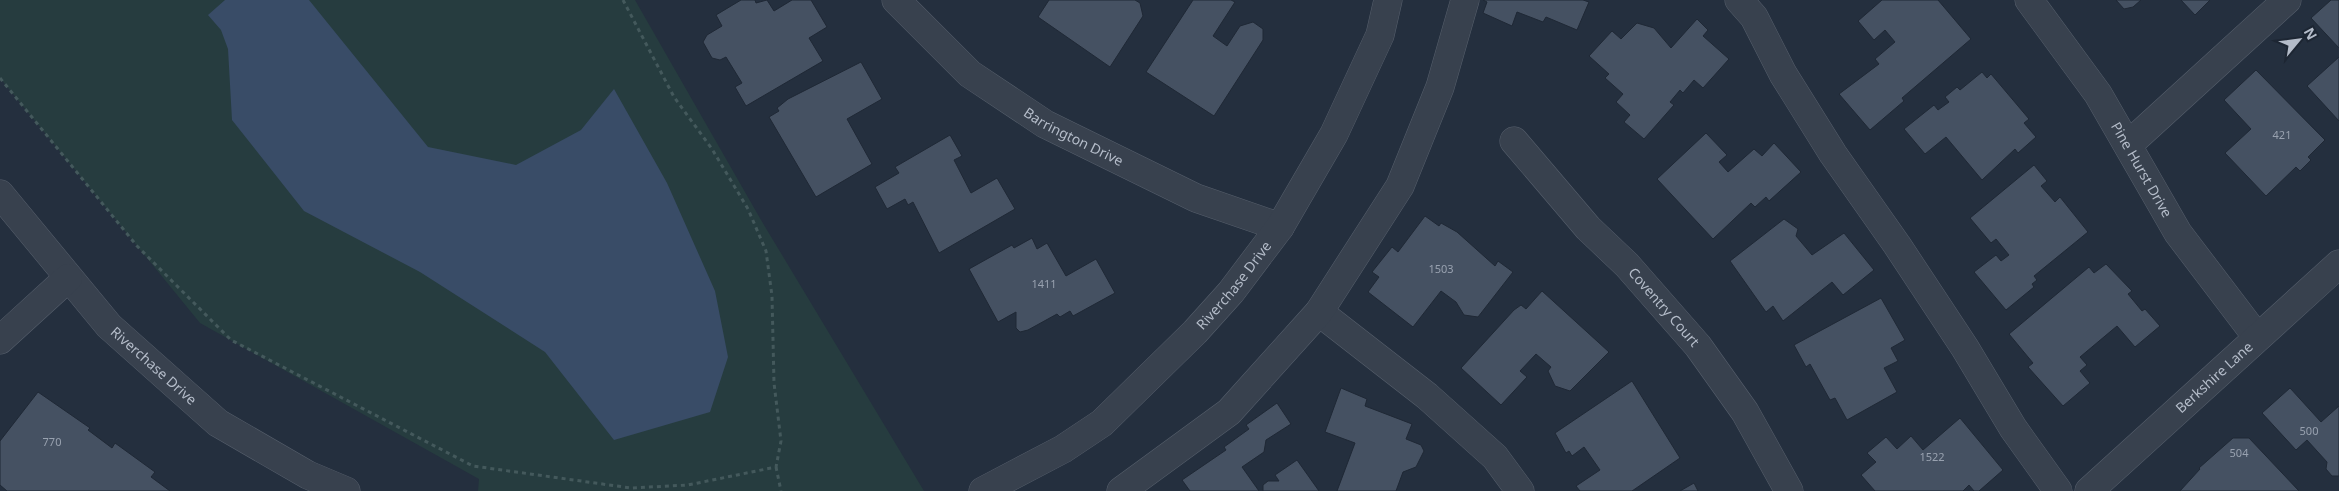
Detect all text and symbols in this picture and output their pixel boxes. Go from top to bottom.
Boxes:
north arrow [2274,15,2324,65]
text: N [2300,24,2322,43]
street label: Barrington Drive [1020,102,1127,170]
street label: Pine Hurst Drive [2107,118,2177,221]
house number: 421 [2273,127,2291,142]
street label: Riverchase Drive [1192,237,1275,333]
house number: 1503 [1428,261,1454,276]
street label: Coventry Court [1624,263,1704,350]
house number: 1411 [1031,276,1057,291]
street label: Riverchase Drive [107,322,201,409]
street label: Berkshire Lane [2171,337,2257,417]
house number: 500 [2300,423,2318,438]
house number: 770 [43,434,61,449]
house number: 504 [2230,445,2249,460]
house number: 1522 [1919,449,1945,464]

